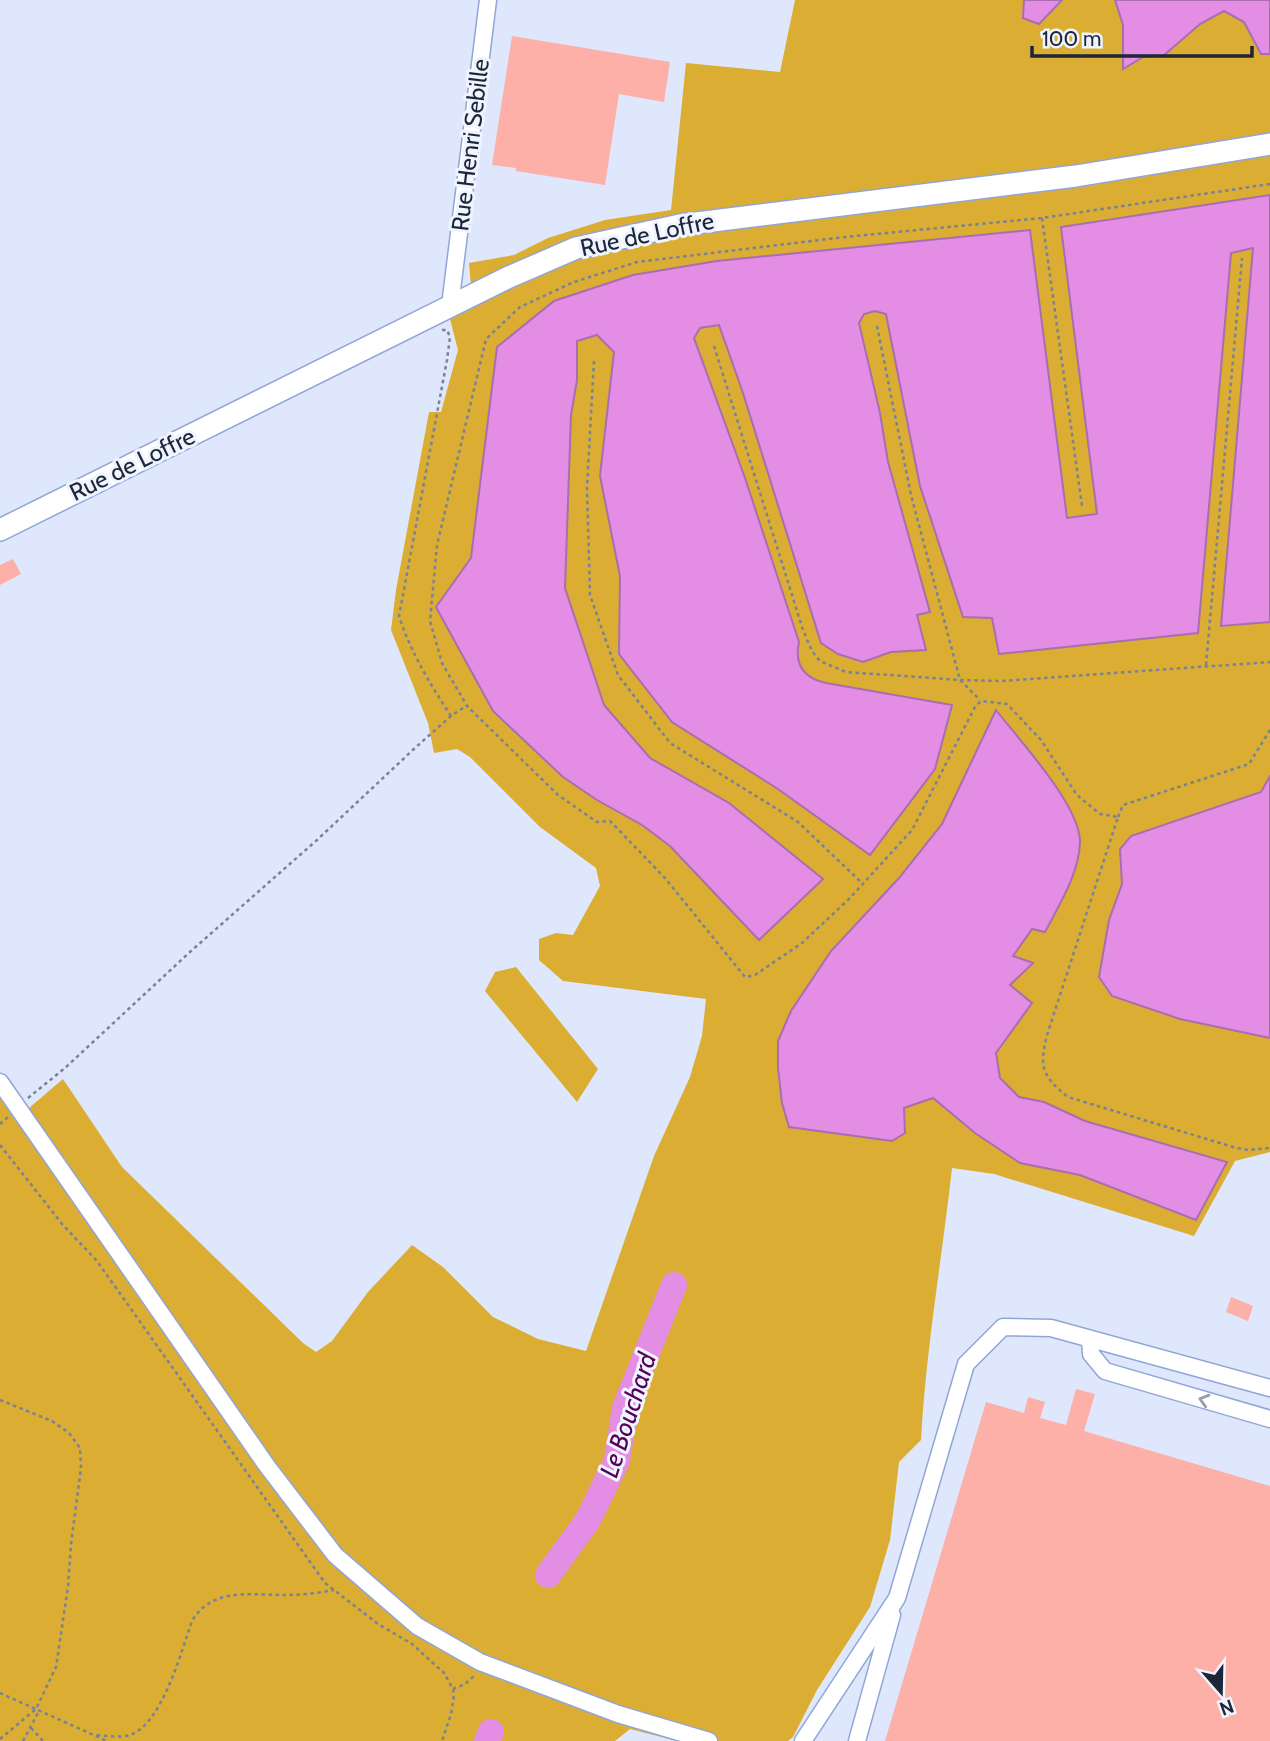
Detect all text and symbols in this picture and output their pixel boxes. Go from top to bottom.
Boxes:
scale bar [1032,14,1252,58]
text: 100 m [1042,26,1101,51]
street label: Rue Henri Sebille [445,57,495,233]
street label: Rue de Loffre [578,206,716,262]
street label: Rue de Loffre [65,421,199,507]
water label: Le Bouchard [593,1347,664,1481]
one-way arrow [1199,1393,1211,1408]
north arrow [1186,1657,1256,1727]
text: N [1216,1694,1237,1721]

